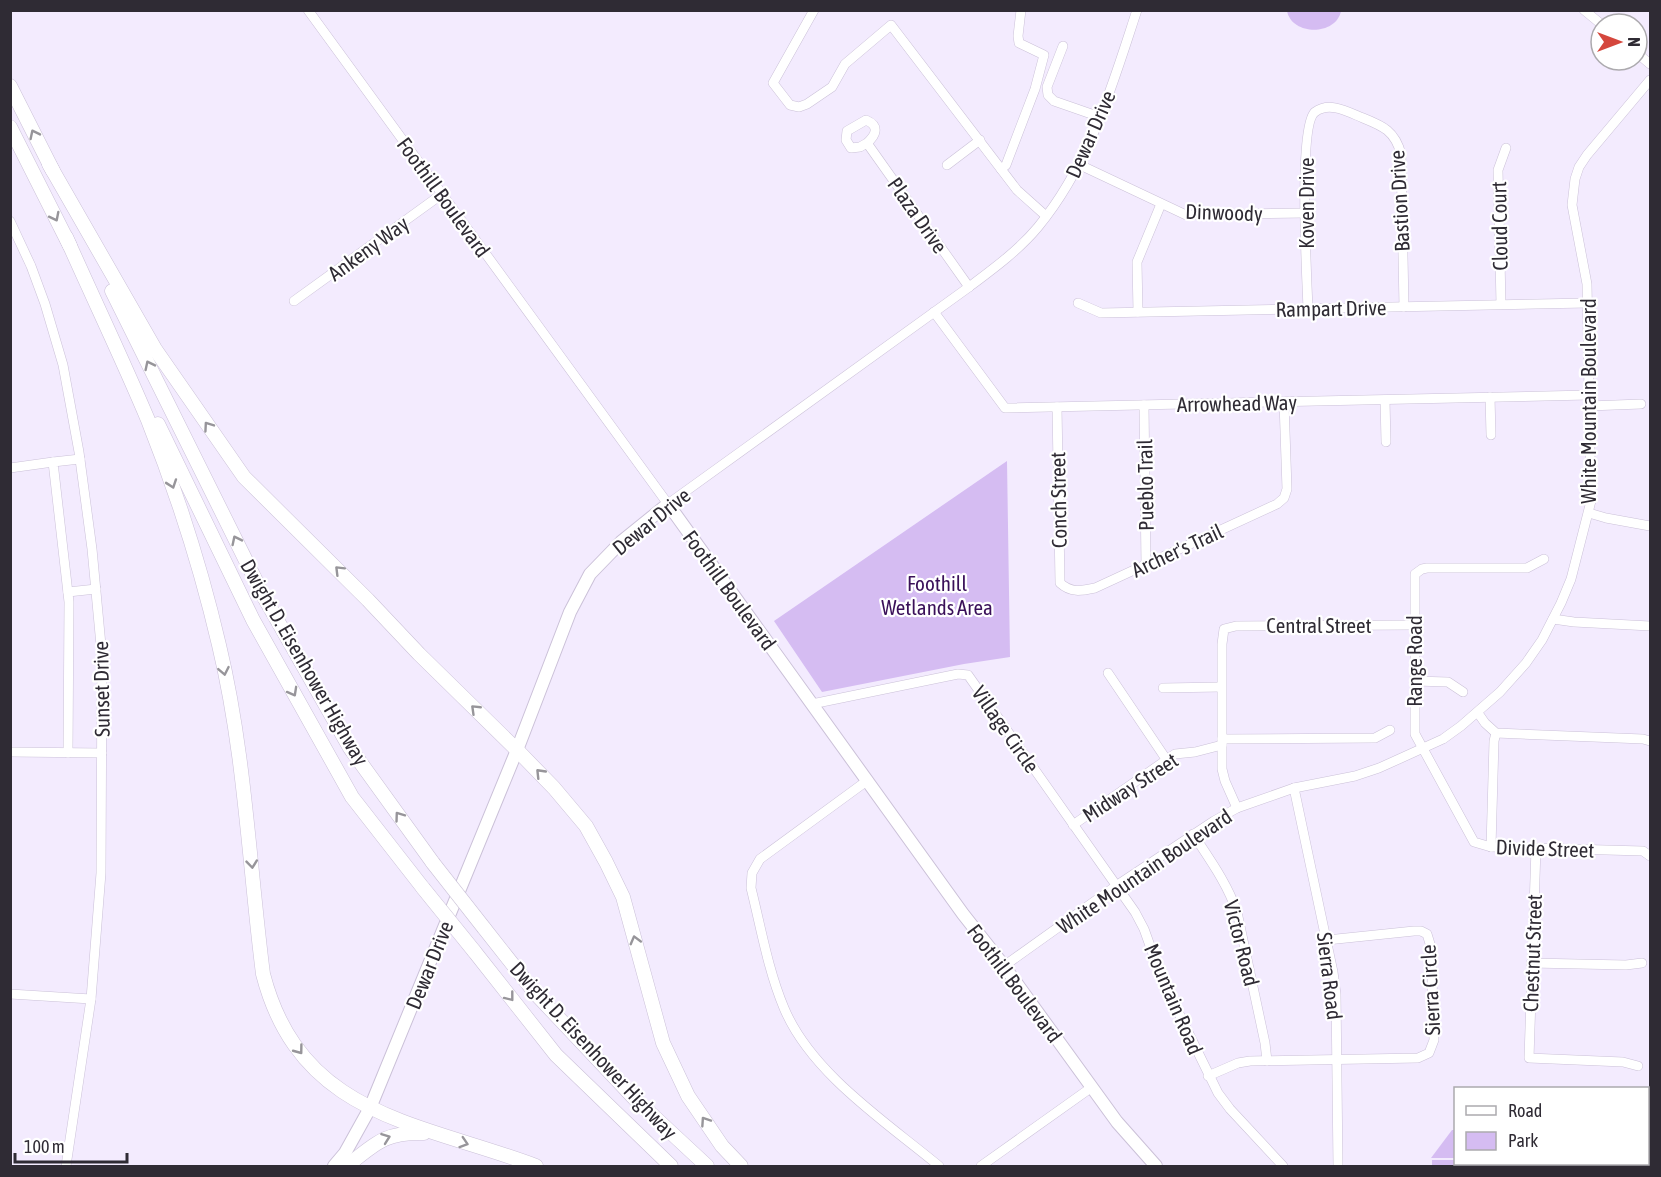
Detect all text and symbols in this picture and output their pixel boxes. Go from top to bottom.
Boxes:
north arrow [1589,12,1649,72]
text: N [1625,37,1643,47]
street label: Dewar Drive [1060,87,1120,181]
one-way arrow [30,130,42,141]
street label: Foothill Boulevard [393,133,495,261]
street label: Bastion Drive [1384,150,1414,252]
street label: Koven Drive [1294,157,1318,249]
street label: Plaza Drive [883,173,953,257]
street label: Cloud Court [1486,181,1512,271]
street label: Dinwoody [1185,199,1263,225]
one-way arrow [48,210,60,221]
street label: Ankeny Way [323,211,413,285]
street label: Rampart Drive [1275,295,1387,321]
street label: White Mountain Boulevard [1576,298,1600,504]
one-way arrow [145,361,157,372]
street label: Arrowhead Way [1177,390,1298,416]
one-way arrow [204,421,215,432]
street label: Pueblo Trail [1132,438,1158,531]
street label: Conch Street [1045,452,1071,548]
one-way arrow [164,478,177,489]
street label: Dewar Drive [607,482,695,560]
street label: Archer's Trail [1128,518,1227,582]
street label: Foothill Boulevard [679,526,781,654]
one-way arrow [232,535,243,546]
street label: Dwight D. Eisenhower Highway [236,555,374,770]
one-way arrow [335,566,345,577]
park label: Foothill Wetlands Area [881,571,993,619]
street label: Central Street [1266,613,1372,637]
street label: Range Road [1402,615,1426,707]
street label: Sunset Drive [88,641,114,737]
one-way arrow [217,666,230,676]
street label: Village Circle [967,681,1045,777]
one-way arrow [286,685,297,696]
one-way arrow [472,705,482,716]
street label: Midway Street [1078,747,1182,827]
one-way arrow [536,769,547,780]
street label: White Mountain Boulevard [1052,804,1236,938]
one-way arrow [395,811,406,822]
street label: Divide Street [1495,834,1595,862]
one-way arrow [245,860,258,869]
street label: Chestnut Street [1518,894,1546,1012]
street label: Victor Road [1220,898,1264,988]
street label: Dewar Drive [400,917,458,1013]
street label: Foothill Boulevard [963,919,1067,1047]
street label: Sierra Road [1313,931,1347,1021]
one-way arrow [629,935,642,945]
street label: Mountain Road [1140,940,1208,1058]
street label: Sierra Circle [1416,944,1444,1036]
street label: Dwight D. Eisenhower Highway [505,956,683,1144]
one-way arrow [503,990,514,1001]
one-way arrow [292,1043,303,1054]
legend [1454,1087,1649,1165]
text: Road [1508,1100,1542,1121]
one-way arrow [701,1116,712,1127]
scale bar [15,1126,128,1164]
text: Park [1508,1130,1538,1151]
one-way arrow [381,1133,391,1146]
text: 100 m [24,1136,65,1157]
one-way arrow [458,1136,469,1148]

